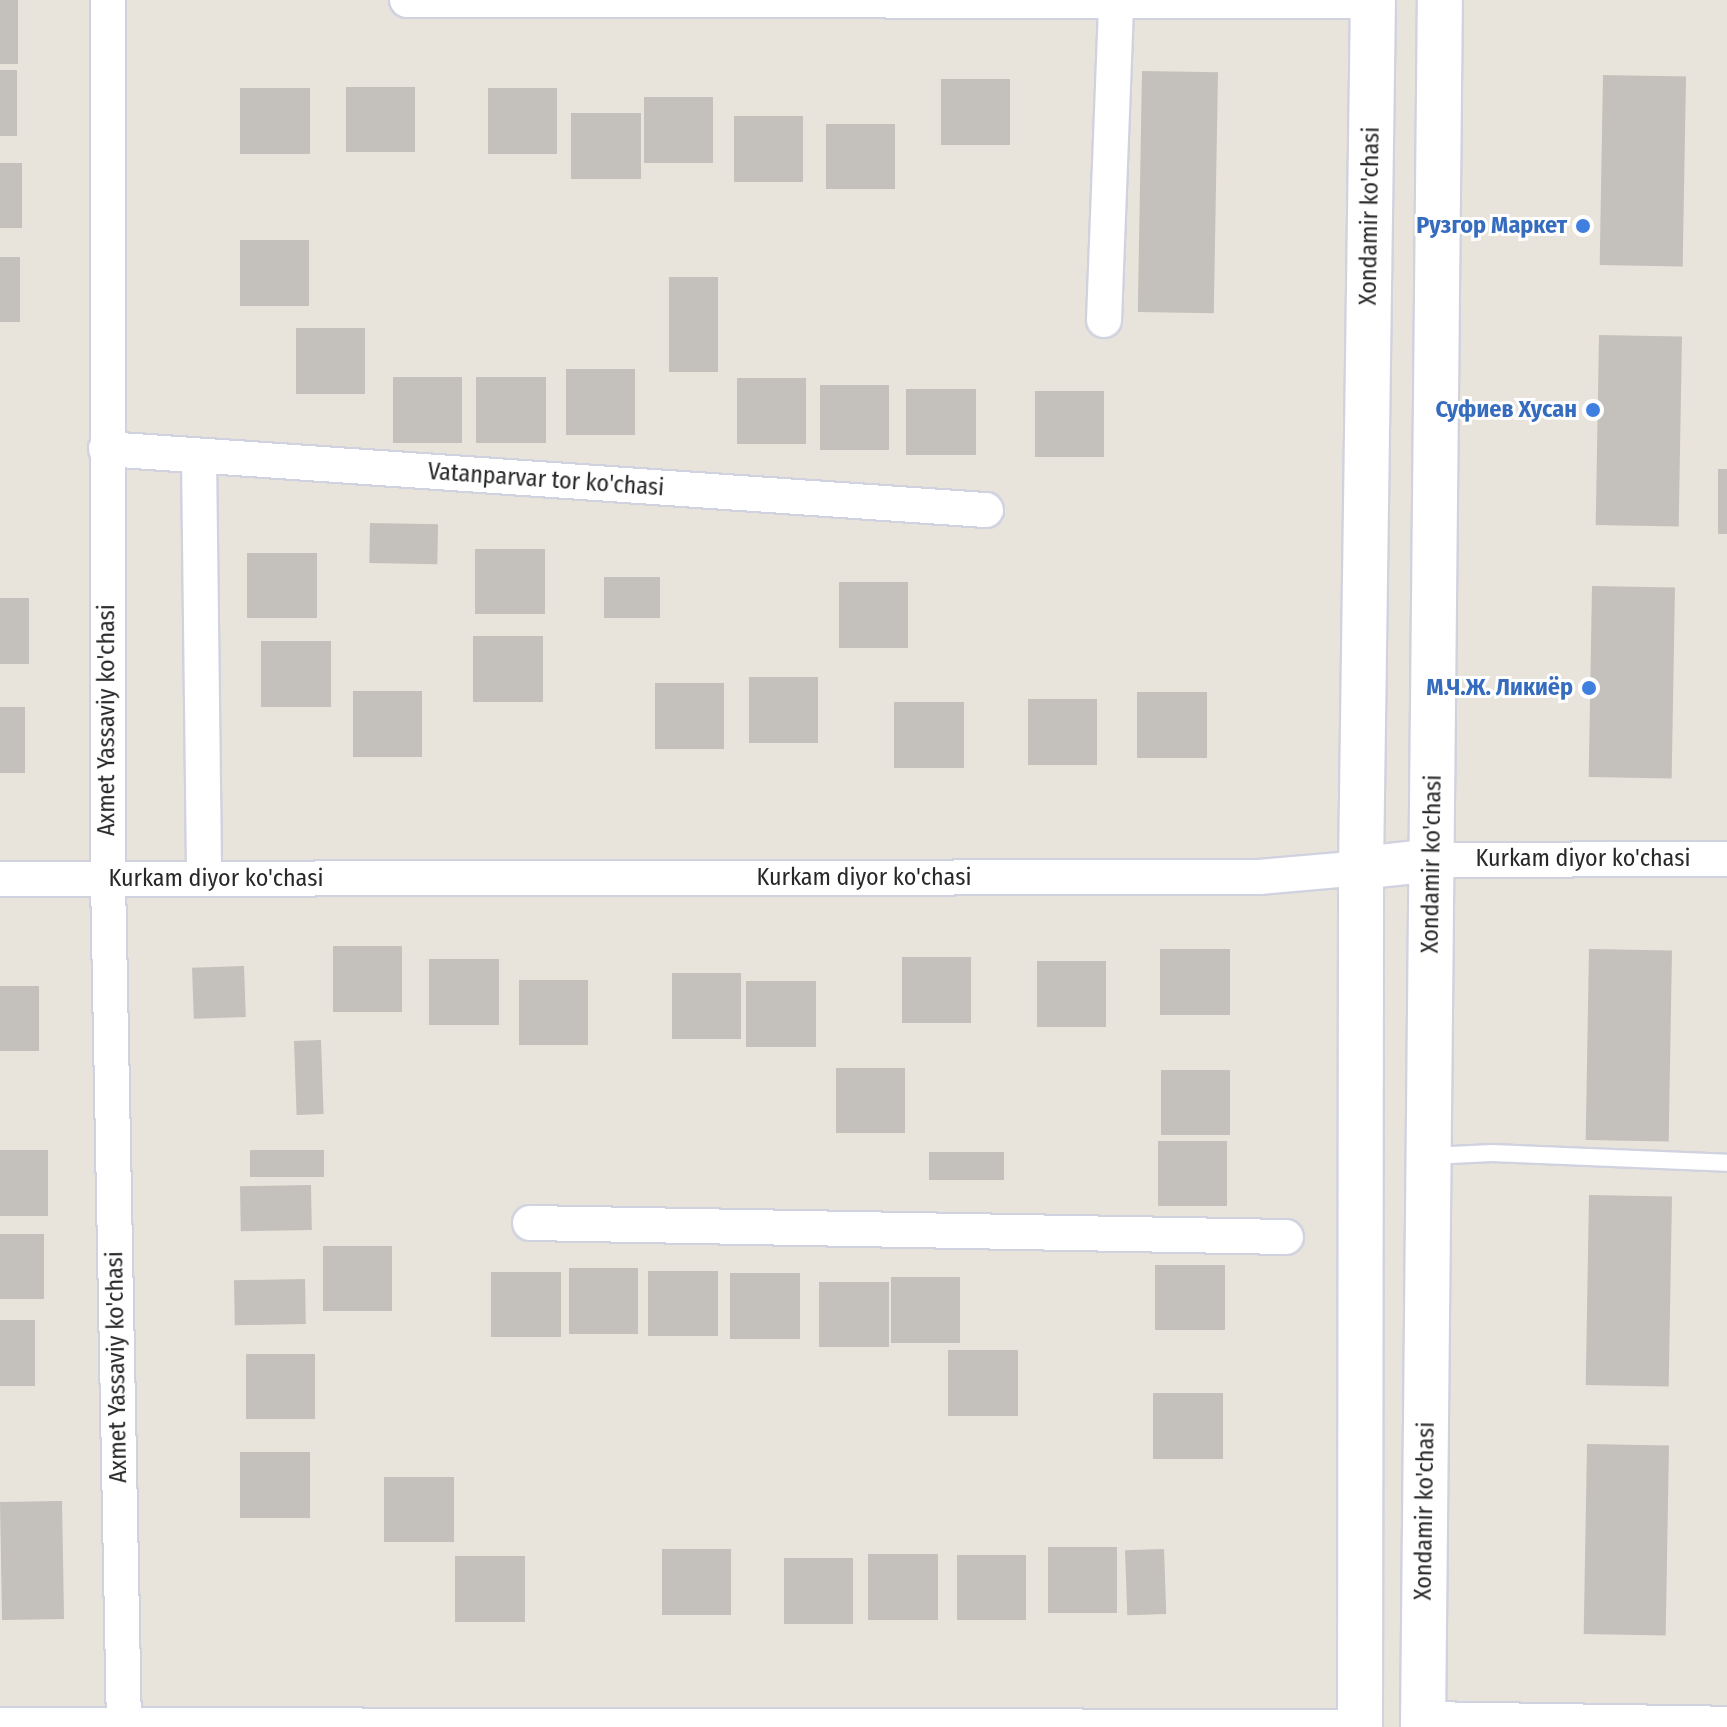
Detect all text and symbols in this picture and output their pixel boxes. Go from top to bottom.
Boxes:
street label: Xondamir ko'chasi [1354,126,1386,306]
place label: Рузгор Маркет [1416,212,1567,240]
marker: Рузгор Маркет [1574,217,1592,235]
place label: Суфиев Хусан [1435,396,1577,424]
marker: Суфиев Хусан [1584,401,1602,419]
street label: Vatanparvar tor ko'chasi [427,457,665,503]
street label: Axmet Yassaviy ko'chasi [93,604,121,836]
place label: М.Ч.Ж. Ликиёр [1426,674,1573,702]
marker: М.Ч.Ж. Ликиёр [1580,679,1598,697]
street label: Xondamir ko'chasi [1416,774,1448,954]
street label: Kurkam diyor ko'chasi [1475,845,1691,873]
street label: Kurkam diyor ko'chasi [756,864,972,892]
street label: Kurkam diyor ko'chasi [108,865,324,893]
street label: Axmet Yassaviy ko'chasi [101,1251,133,1483]
street label: Xondamir ko'chasi [1409,1421,1441,1601]

